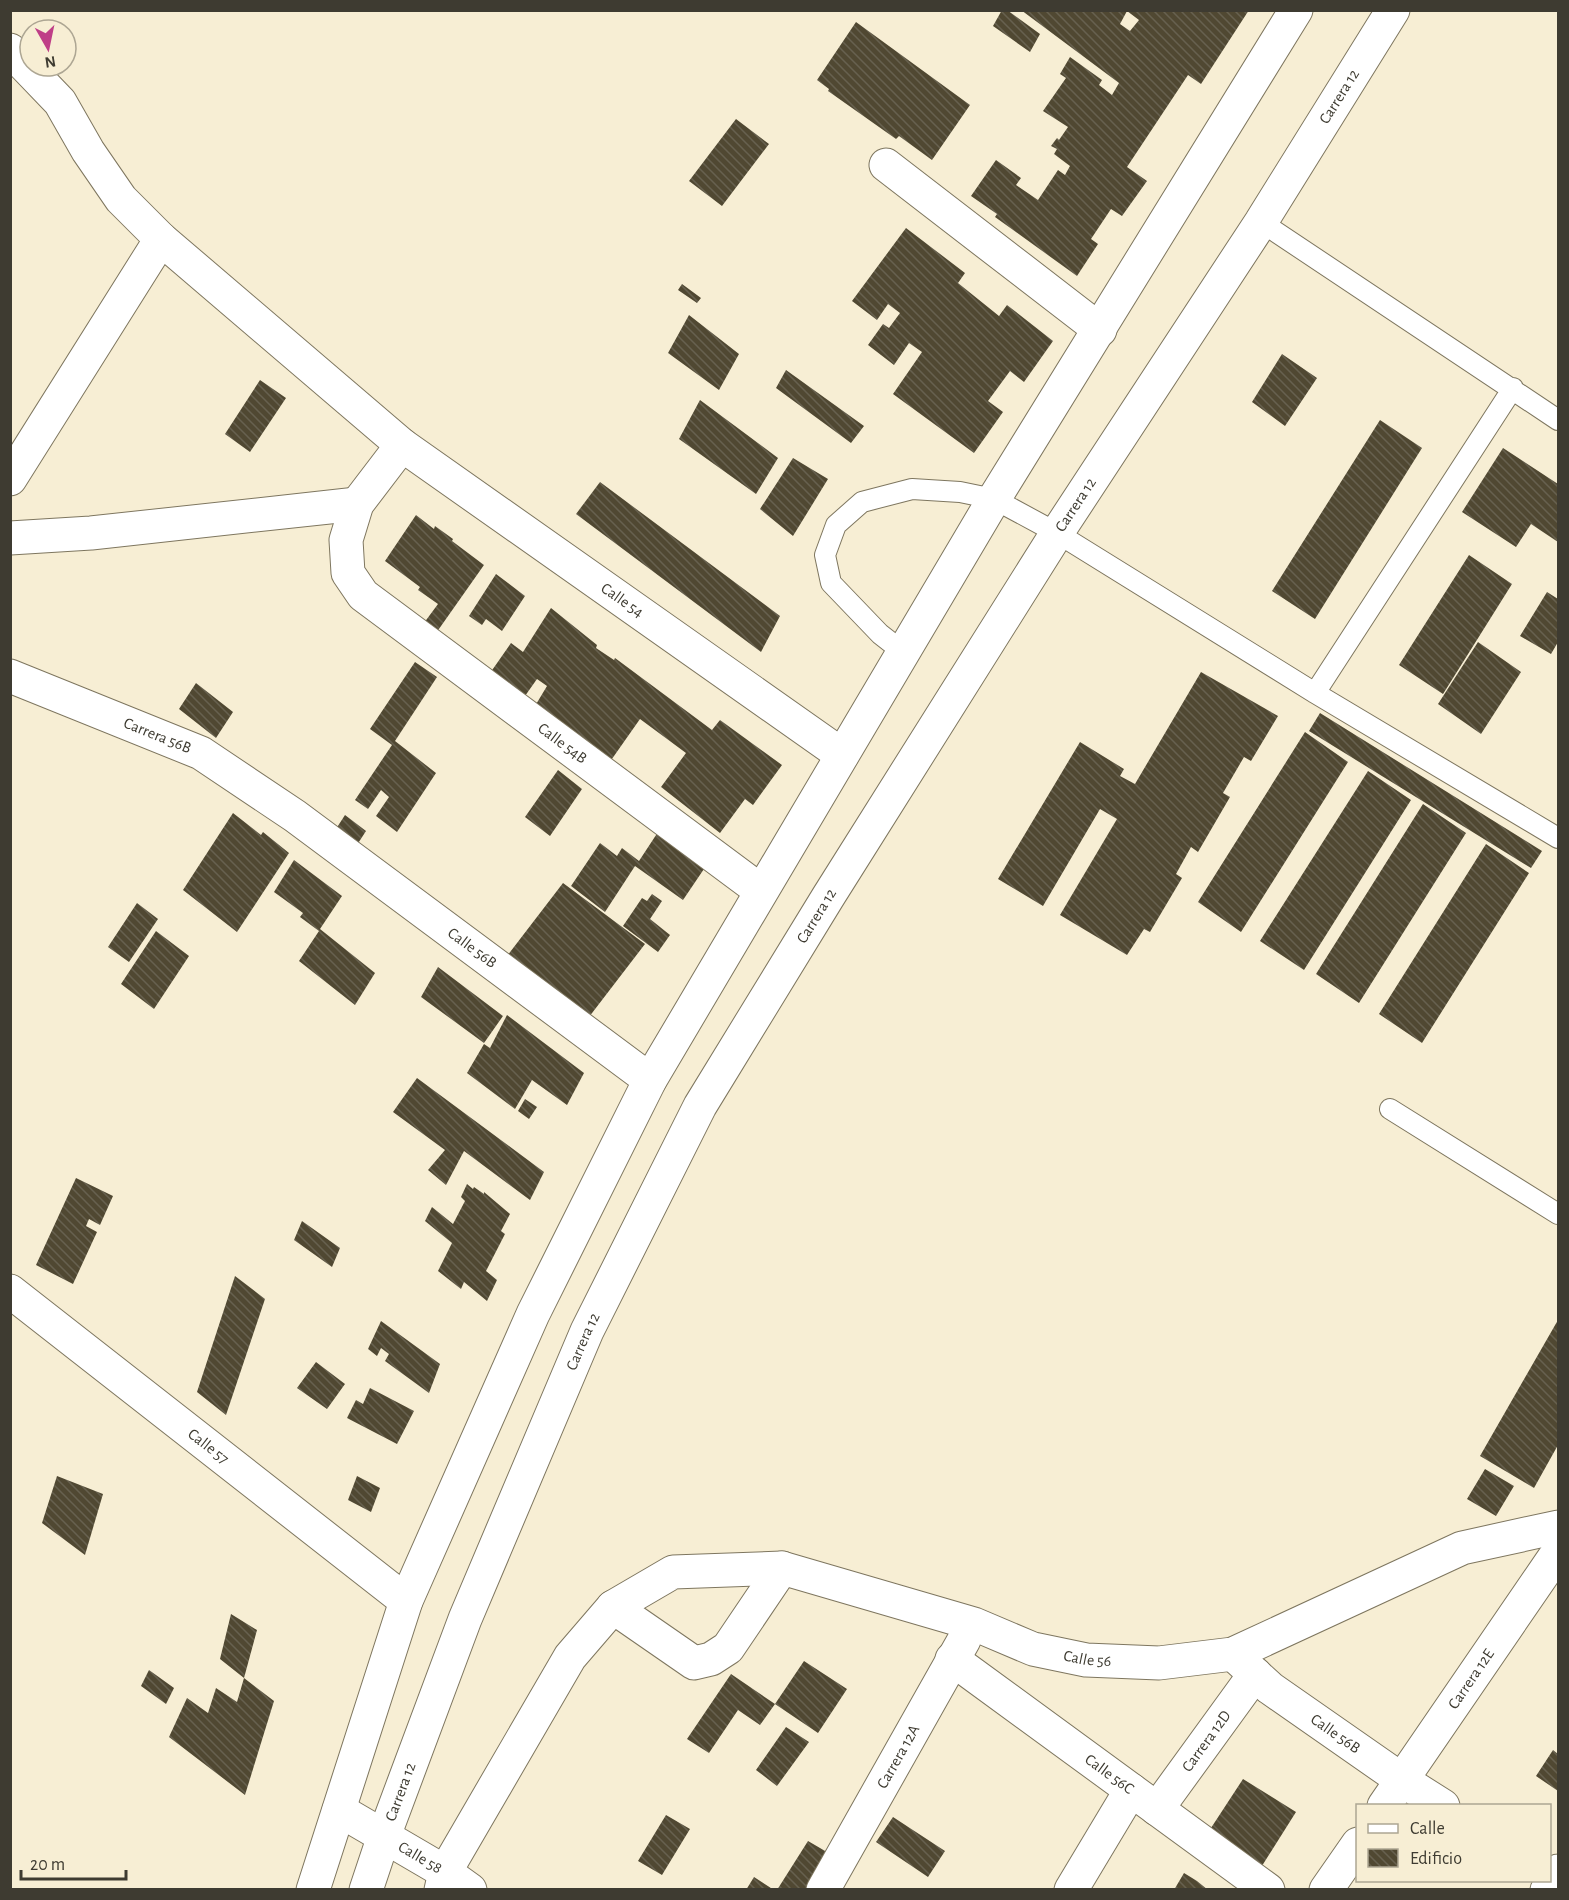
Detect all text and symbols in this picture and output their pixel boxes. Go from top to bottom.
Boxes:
north arrow [18,18,78,78]
text: N [43,53,57,71]
street label: Carrera 12 [1316,66,1362,127]
street label: Carrera 12 [1052,475,1099,535]
street label: Calle 54 [598,580,647,621]
street label: Carrera 56B [121,715,193,756]
street label: Calle 54B [535,720,590,767]
street label: Carrera 12 [794,886,839,946]
street label: Calle 56B [445,925,500,971]
street label: Carrera 12 [563,1310,603,1373]
street label: Calle 57 [185,1426,232,1467]
street label: Carrera 12E [1445,1646,1497,1712]
street label: Calle 56 [1062,1648,1111,1669]
street label: Carrera 12D [1179,1707,1234,1775]
street label: Calle 56B [1308,1711,1363,1756]
street label: Carrera 12A [874,1722,922,1791]
street label: Calle 56C [1082,1751,1137,1797]
street label: Carrera 12 [382,1760,419,1823]
legend [1356,1804,1551,1882]
text: Calle [1410,1820,1445,1838]
street label: Calle 58 [395,1838,445,1876]
scale bar [21,1843,126,1881]
text: Edificio [1410,1850,1462,1868]
text: 20 m [30,1856,65,1874]

